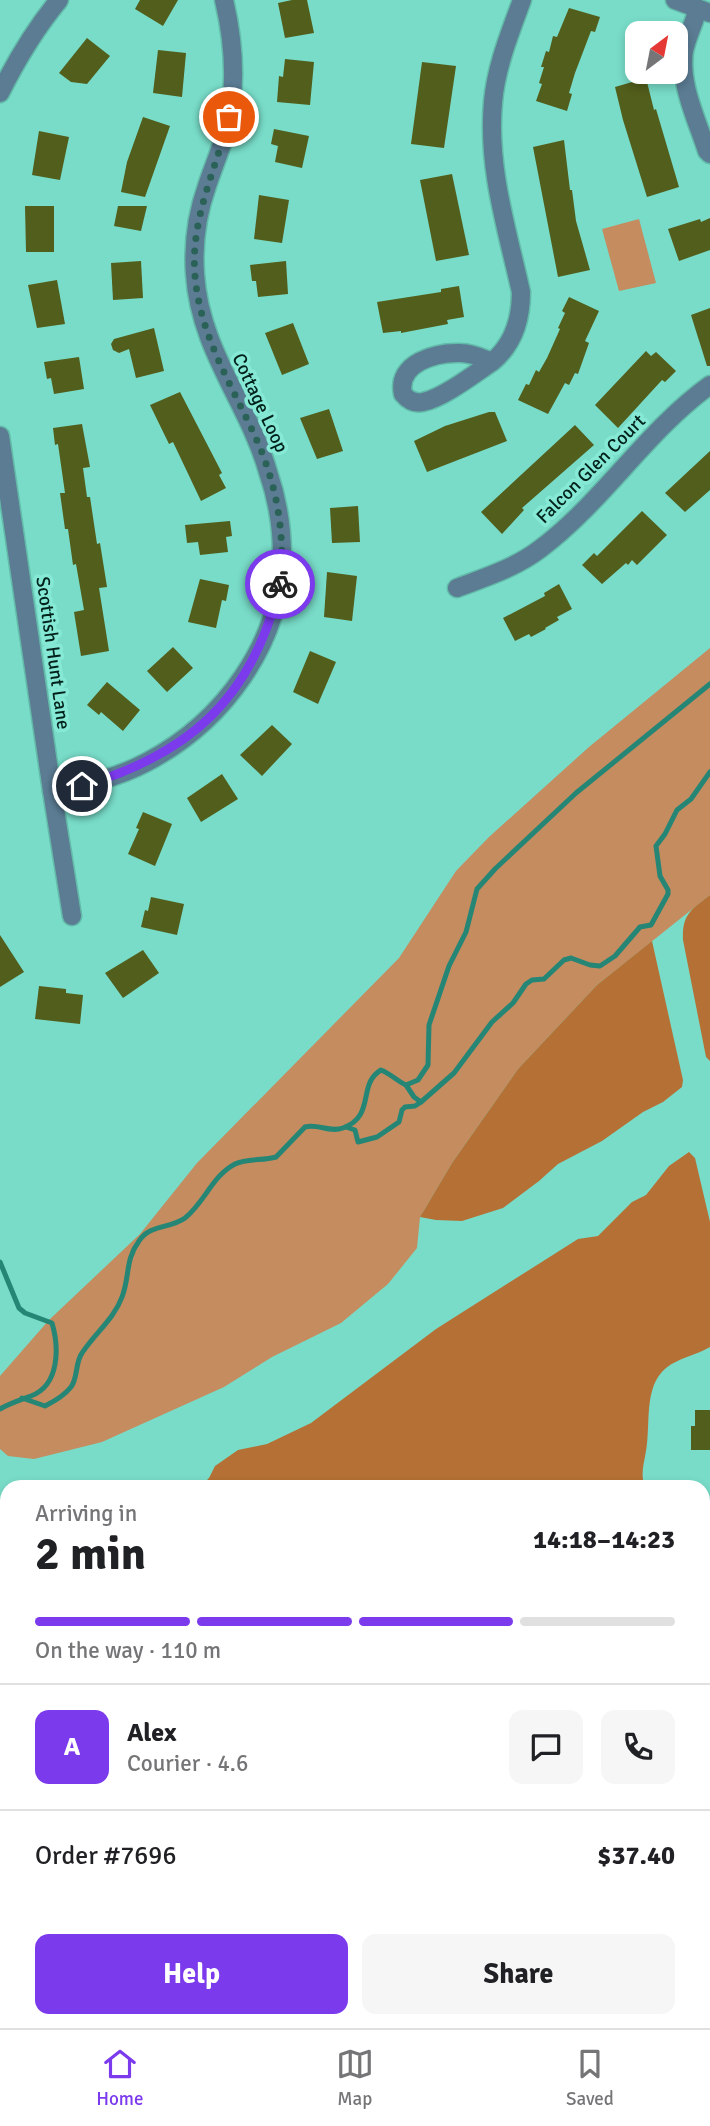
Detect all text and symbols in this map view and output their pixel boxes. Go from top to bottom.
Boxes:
north arrow [625,21,688,84]
map controls [625,21,688,84]
pin [199,87,259,147]
icon: bag [210,98,248,136]
street label: Cottage Loop [227,349,293,457]
street label: Falcon Glen Court [531,409,651,529]
courier [245,549,315,619]
icon: bike [261,565,299,603]
street label: Scottish Hunt Lane [30,575,76,731]
pin [52,756,112,816]
icon: home [63,767,101,805]
text: Arriving in [35,1499,137,1528]
text: 14:18–14:23 [533,1524,675,1556]
text: 2 min [35,1526,146,1582]
text: On the way · 110 m [35,1636,221,1665]
button: chat [509,1710,583,1784]
button: phone [601,1710,675,1784]
text: Alex [127,1717,177,1749]
text: A [64,1731,80,1763]
text: Courier · 4.6 [127,1749,248,1778]
text: Order #7696 [35,1840,176,1872]
text: $37.40 [597,1840,675,1872]
button: Help [35,1934,348,2014]
button: Share [362,1934,675,2014]
tab: Home [96,2045,143,2111]
tab: Map [336,2045,374,2111]
tab: Saved [566,2045,614,2111]

